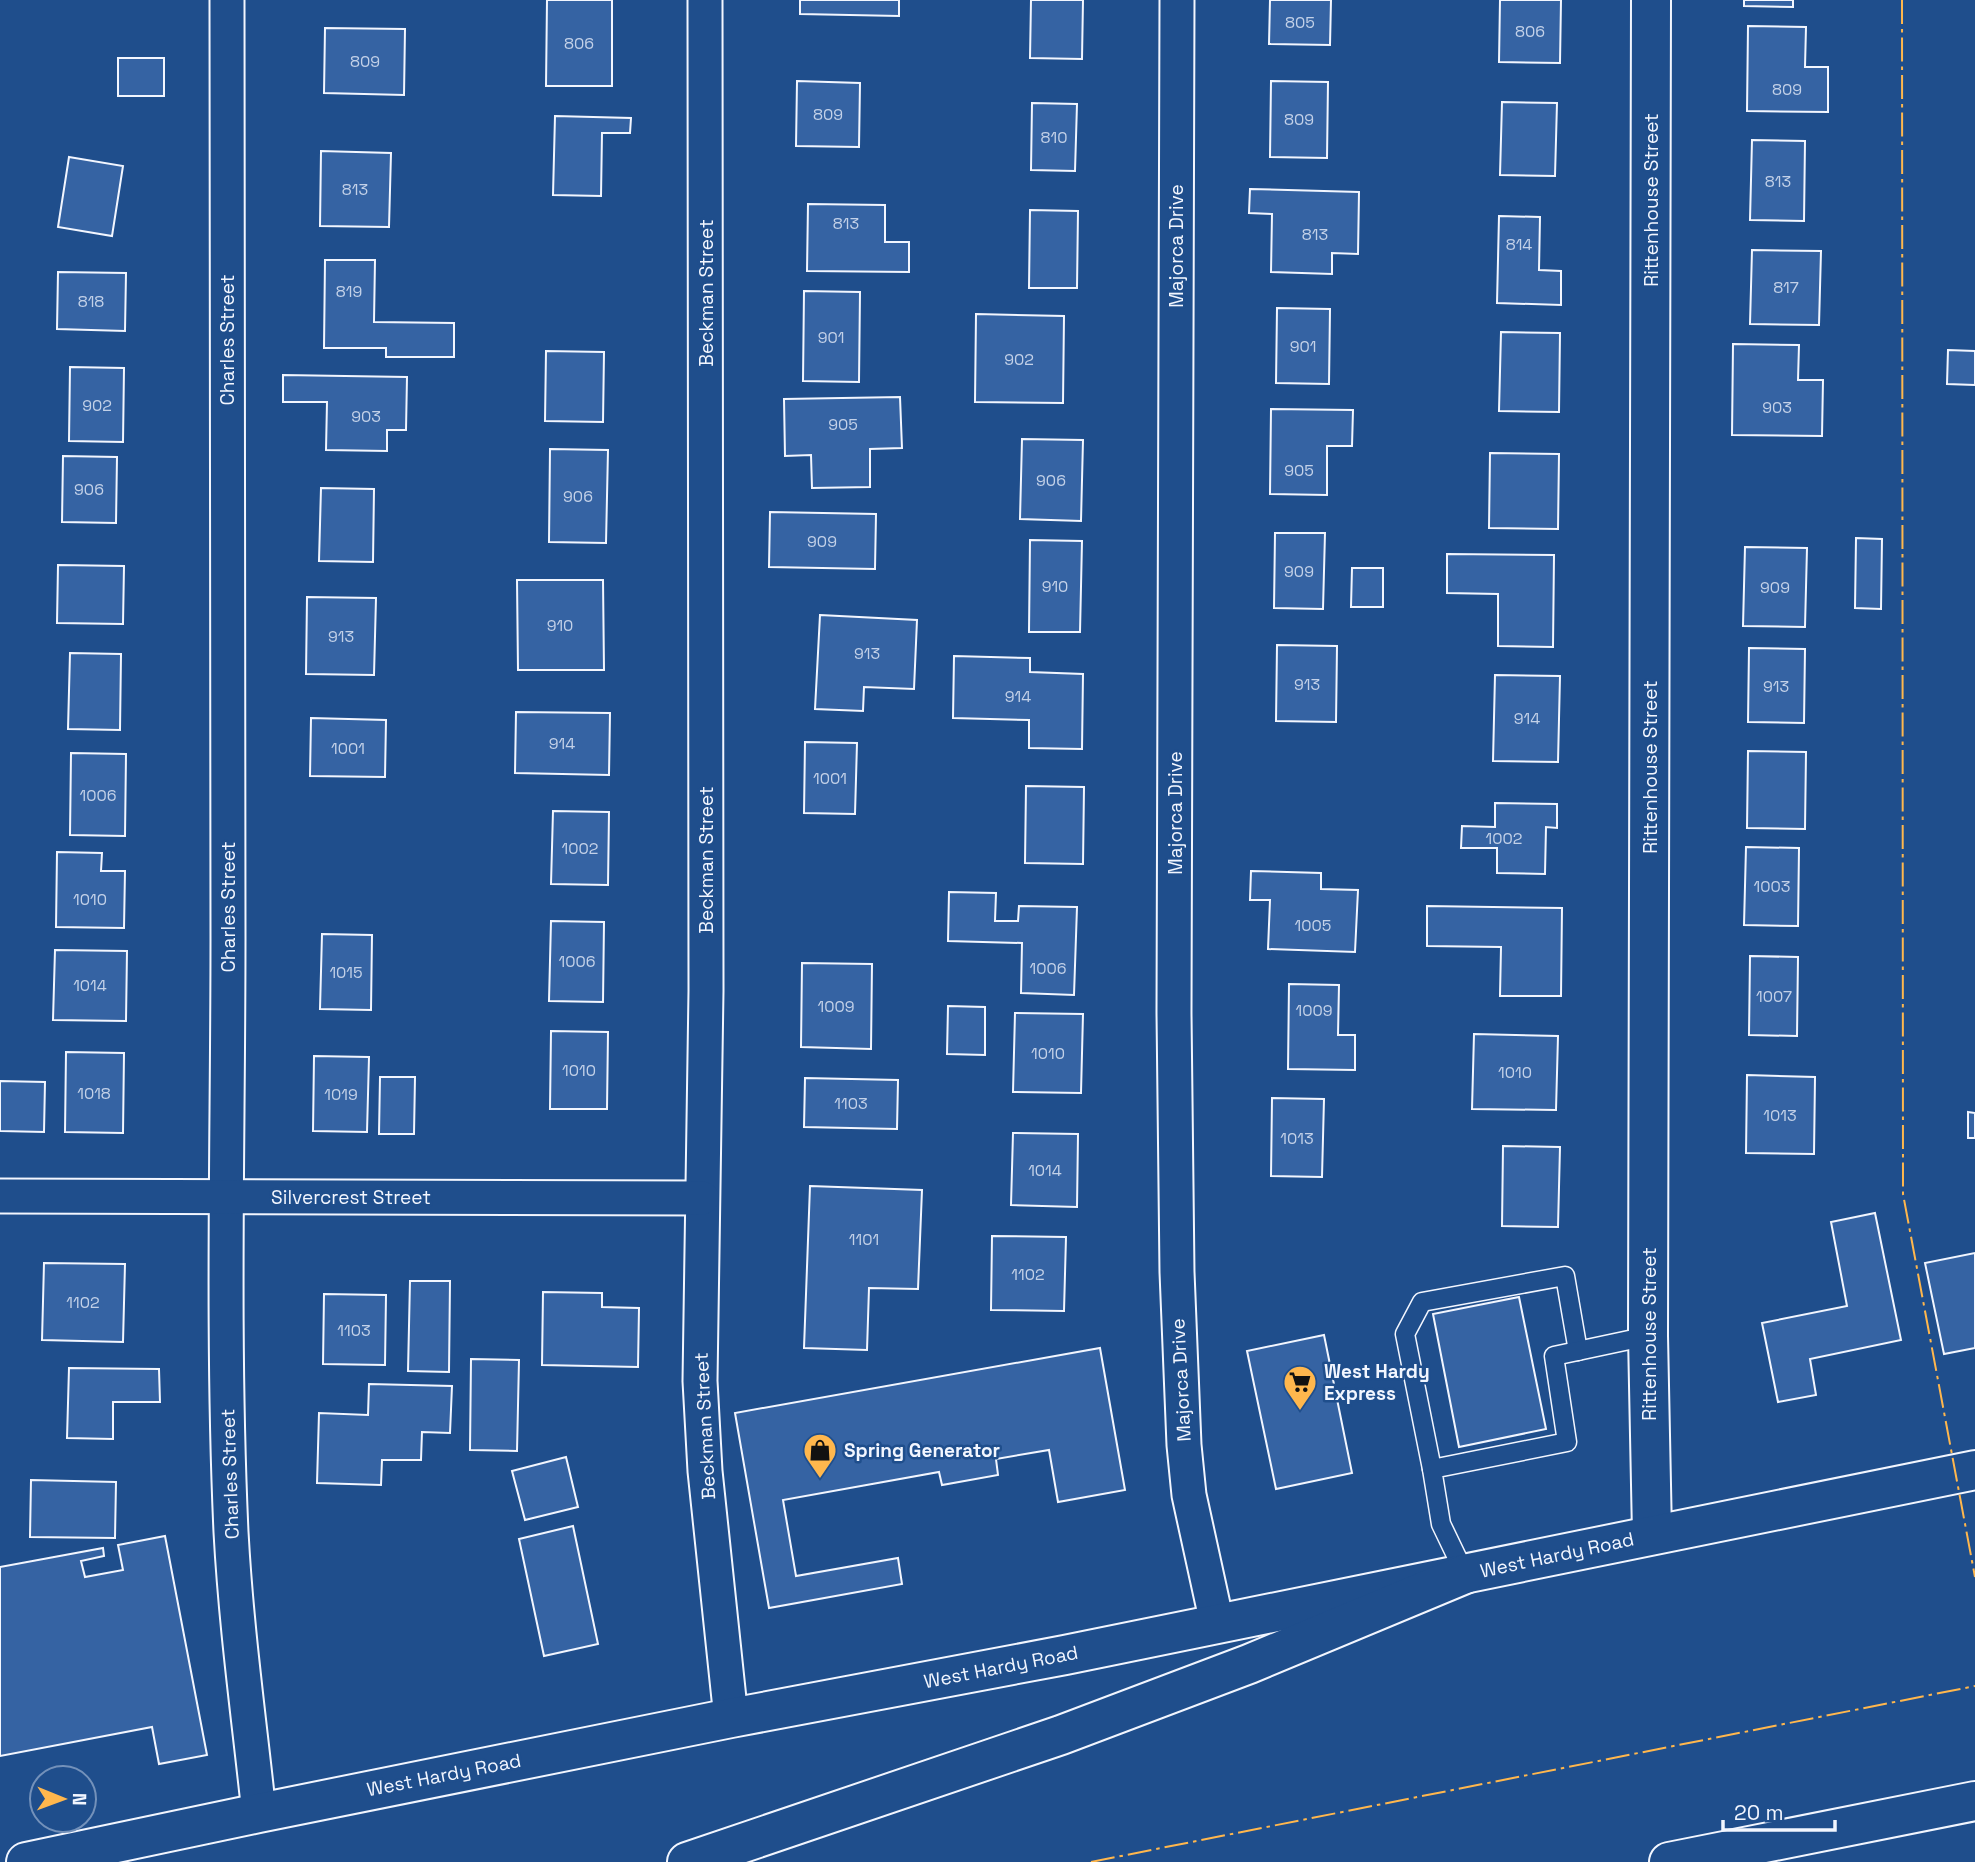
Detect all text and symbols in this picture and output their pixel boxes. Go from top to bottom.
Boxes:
house number: 805 [1285,12,1315,33]
house number: 806 [1515,21,1545,42]
house number: 806 [564,33,594,54]
house number: 809 [350,51,380,72]
house number: 809 [1772,79,1802,100]
house number: 809 [813,104,843,125]
house number: 809 [1284,109,1314,130]
street label: Rittenhouse Street [1639,113,1664,287]
house number: 810 [1041,127,1067,148]
house number: 813 [1765,171,1791,192]
house number: 813 [342,179,368,200]
street label: Majorca Drive [1164,184,1189,308]
house number: 813 [833,213,859,234]
street label: Beckman Street [694,219,719,367]
house number: 813 [1302,224,1328,245]
house number: 814 [1506,234,1532,255]
street label: Charles Street [215,275,240,405]
house number: 817 [1773,277,1799,298]
house number: 819 [336,281,362,302]
house number: 818 [78,291,104,312]
house number: 901 [818,327,844,348]
house number: 901 [1290,336,1316,357]
house number: 902 [1004,349,1034,370]
house number: 902 [82,395,112,416]
house number: 903 [1762,397,1792,418]
house number: 903 [351,406,381,427]
house number: 905 [828,414,858,435]
house number: 905 [1284,460,1314,481]
house number: 906 [1036,470,1066,491]
house number: 906 [74,479,104,500]
house number: 906 [563,486,593,507]
house number: 909 [807,531,837,552]
house number: 909 [1284,561,1314,582]
house number: 910 [1042,576,1068,597]
house number: 909 [1760,577,1790,598]
house number: 910 [547,615,573,636]
house number: 913 [328,626,354,647]
house number: 913 [854,643,880,664]
house number: 913 [1294,674,1320,695]
house number: 913 [1763,676,1789,697]
street label: Rittenhouse Street [1638,680,1663,854]
house number: 914 [1005,686,1031,707]
house number: 914 [1514,708,1540,729]
house number: 914 [549,733,575,754]
house number: 1001 [331,738,365,759]
street label: Majorca Drive [1163,751,1188,875]
house number: 1001 [813,768,847,789]
house number: 1006 [80,785,117,806]
street label: Beckman Street [694,786,719,934]
house number: 1002 [1486,828,1522,849]
house number: 1002 [562,838,598,859]
street label: Charles Street [216,842,241,972]
house number: 1003 [1754,876,1790,897]
house number: 1010 [73,889,107,910]
house number: 1005 [1295,915,1331,936]
house number: 1006 [559,951,596,972]
house number: 1006 [1030,958,1067,979]
house number: 1015 [329,962,363,983]
house number: 1014 [73,975,107,996]
house number: 1007 [1756,986,1792,1007]
house number: 1009 [818,996,855,1017]
house number: 1009 [1296,1000,1333,1021]
house number: 1010 [1031,1043,1065,1064]
house number: 1010 [562,1060,596,1081]
house number: 1010 [1498,1062,1532,1083]
house number: 1018 [77,1083,111,1104]
house number: 1019 [324,1084,358,1105]
house number: 1103 [834,1093,868,1114]
house number: 1013 [1763,1105,1797,1126]
house number: 1013 [1280,1128,1314,1149]
house number: 1014 [1028,1160,1062,1181]
street label: Silvercrest Street [271,1185,431,1210]
house number: 1101 [849,1229,879,1250]
street label: Rittenhouse Street [1637,1247,1662,1421]
house number: 1102 [1011,1264,1045,1285]
house number: 1102 [66,1292,100,1313]
street label: Majorca Drive [1165,1318,1197,1442]
house number: 1103 [337,1320,371,1341]
street label: Beckman Street [689,1352,721,1500]
place label: West Hardy Express [1324,1359,1430,1406]
supermarket icon: West Hardy Express [1281,1363,1319,1412]
street label: Charles Street [215,1408,245,1540]
shop icon: Spring Generator [801,1431,839,1480]
place label: Spring Generator [844,1438,1000,1463]
street label: West Hardy Road [1478,1526,1636,1584]
street label: West Hardy Road [922,1640,1080,1694]
street label: West Hardy Road [365,1748,523,1802]
north arrow [28,1764,98,1834]
scale bar [1723,1788,1835,1832]
text: N [67,1793,92,1806]
text: 20 m [1734,1799,1784,1826]

